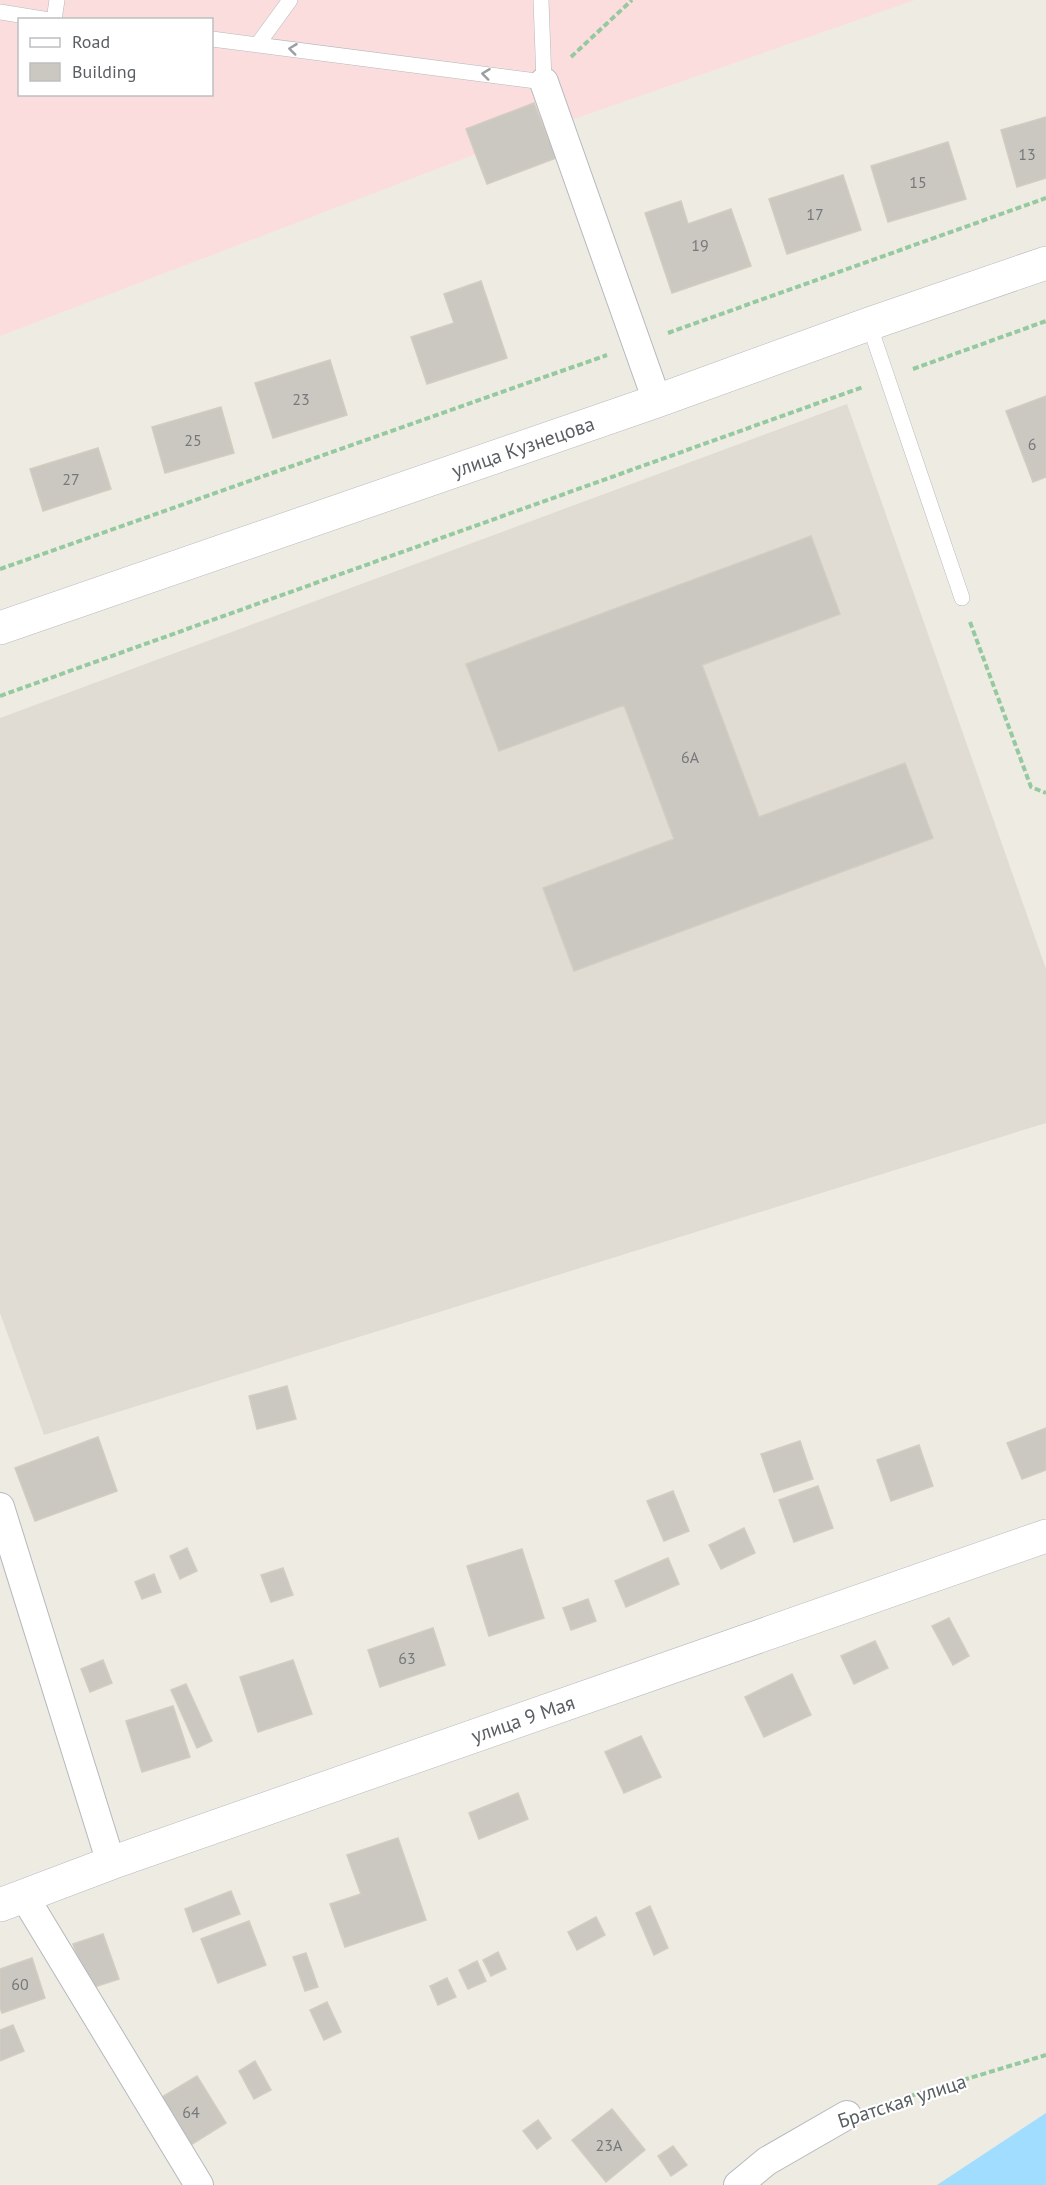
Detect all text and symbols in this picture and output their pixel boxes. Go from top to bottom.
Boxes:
legend [18,18,213,96]
text: Road [72,30,110,53]
one-way arrow [288,43,297,56]
text: Building [72,60,136,83]
one-way arrow [481,68,490,81]
house number: 13 [1018,144,1036,164]
house number: 15 [909,172,927,192]
house number: 17 [806,204,824,224]
house number: 19 [691,235,709,255]
house number: 23 [292,389,310,409]
street label: улица Кузнецова [448,410,598,484]
house number: 25 [184,430,202,450]
house number: 6 [1028,434,1036,454]
house number: 27 [62,469,80,489]
house number: 6А [681,747,700,767]
house number: 63 [398,1648,416,1668]
street label: улица 9 Мая [468,1689,578,1749]
house number: 60 [11,1974,29,1994]
street label: Братская улица [834,2068,970,2134]
house number: 64 [182,2102,200,2122]
house number: 23А [596,2135,623,2155]

